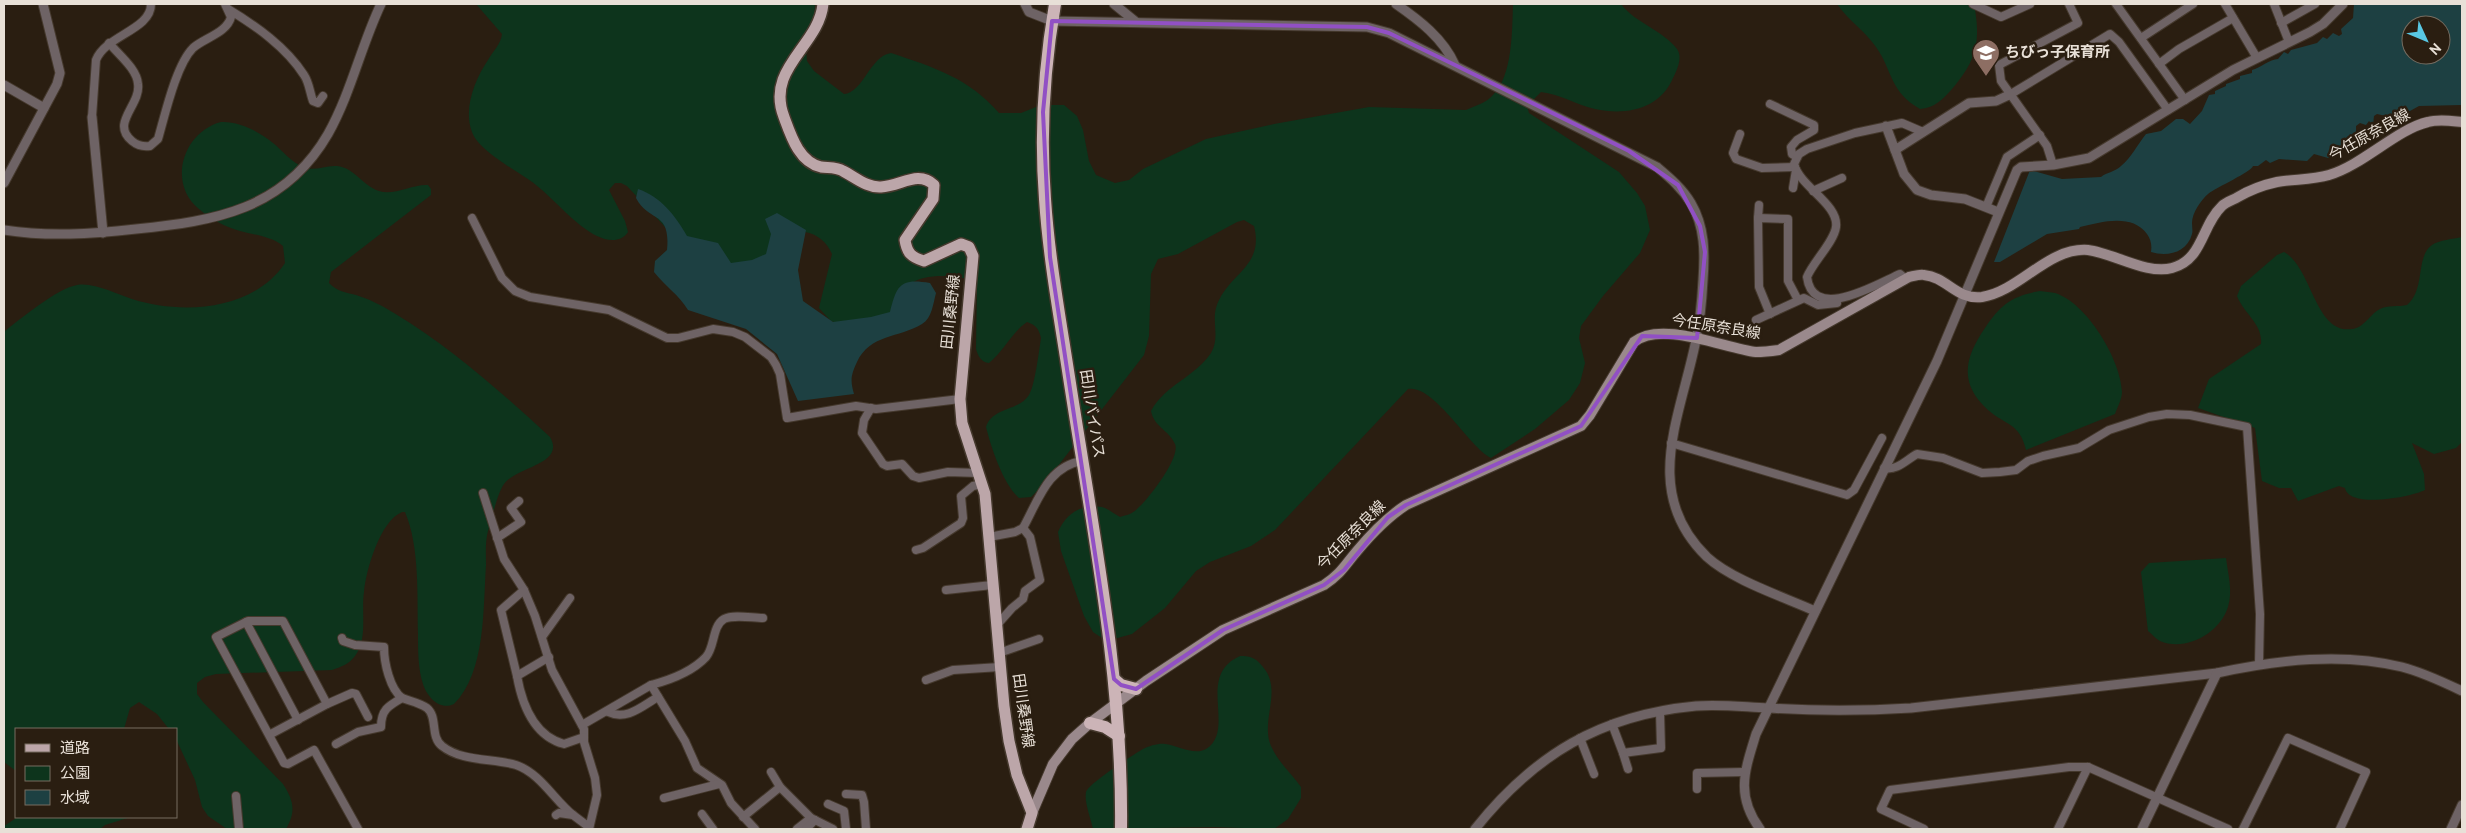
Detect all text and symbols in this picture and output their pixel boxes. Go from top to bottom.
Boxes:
north arrow [2401,15,2451,65]
school or university icon: ちびっ子保育所 [1971,38,2001,77]
text: N [2425,38,2444,58]
place label: ちびっ子保育所 [2005,44,2110,63]
street label: 今任原奈良線 [2326,106,2414,166]
street label: 田川桑野線 [939,274,965,350]
street label: 今任原奈良線 [1670,312,1762,344]
street label: 田川バイパス [1075,368,1107,460]
street label: 今任原奈良線 [1313,497,1391,575]
street label: 田川桑野線 [1007,673,1037,749]
legend [15,728,178,818]
text: 道路 [60,740,90,759]
text: 公園 [60,765,90,784]
text: 水域 [60,790,90,809]

